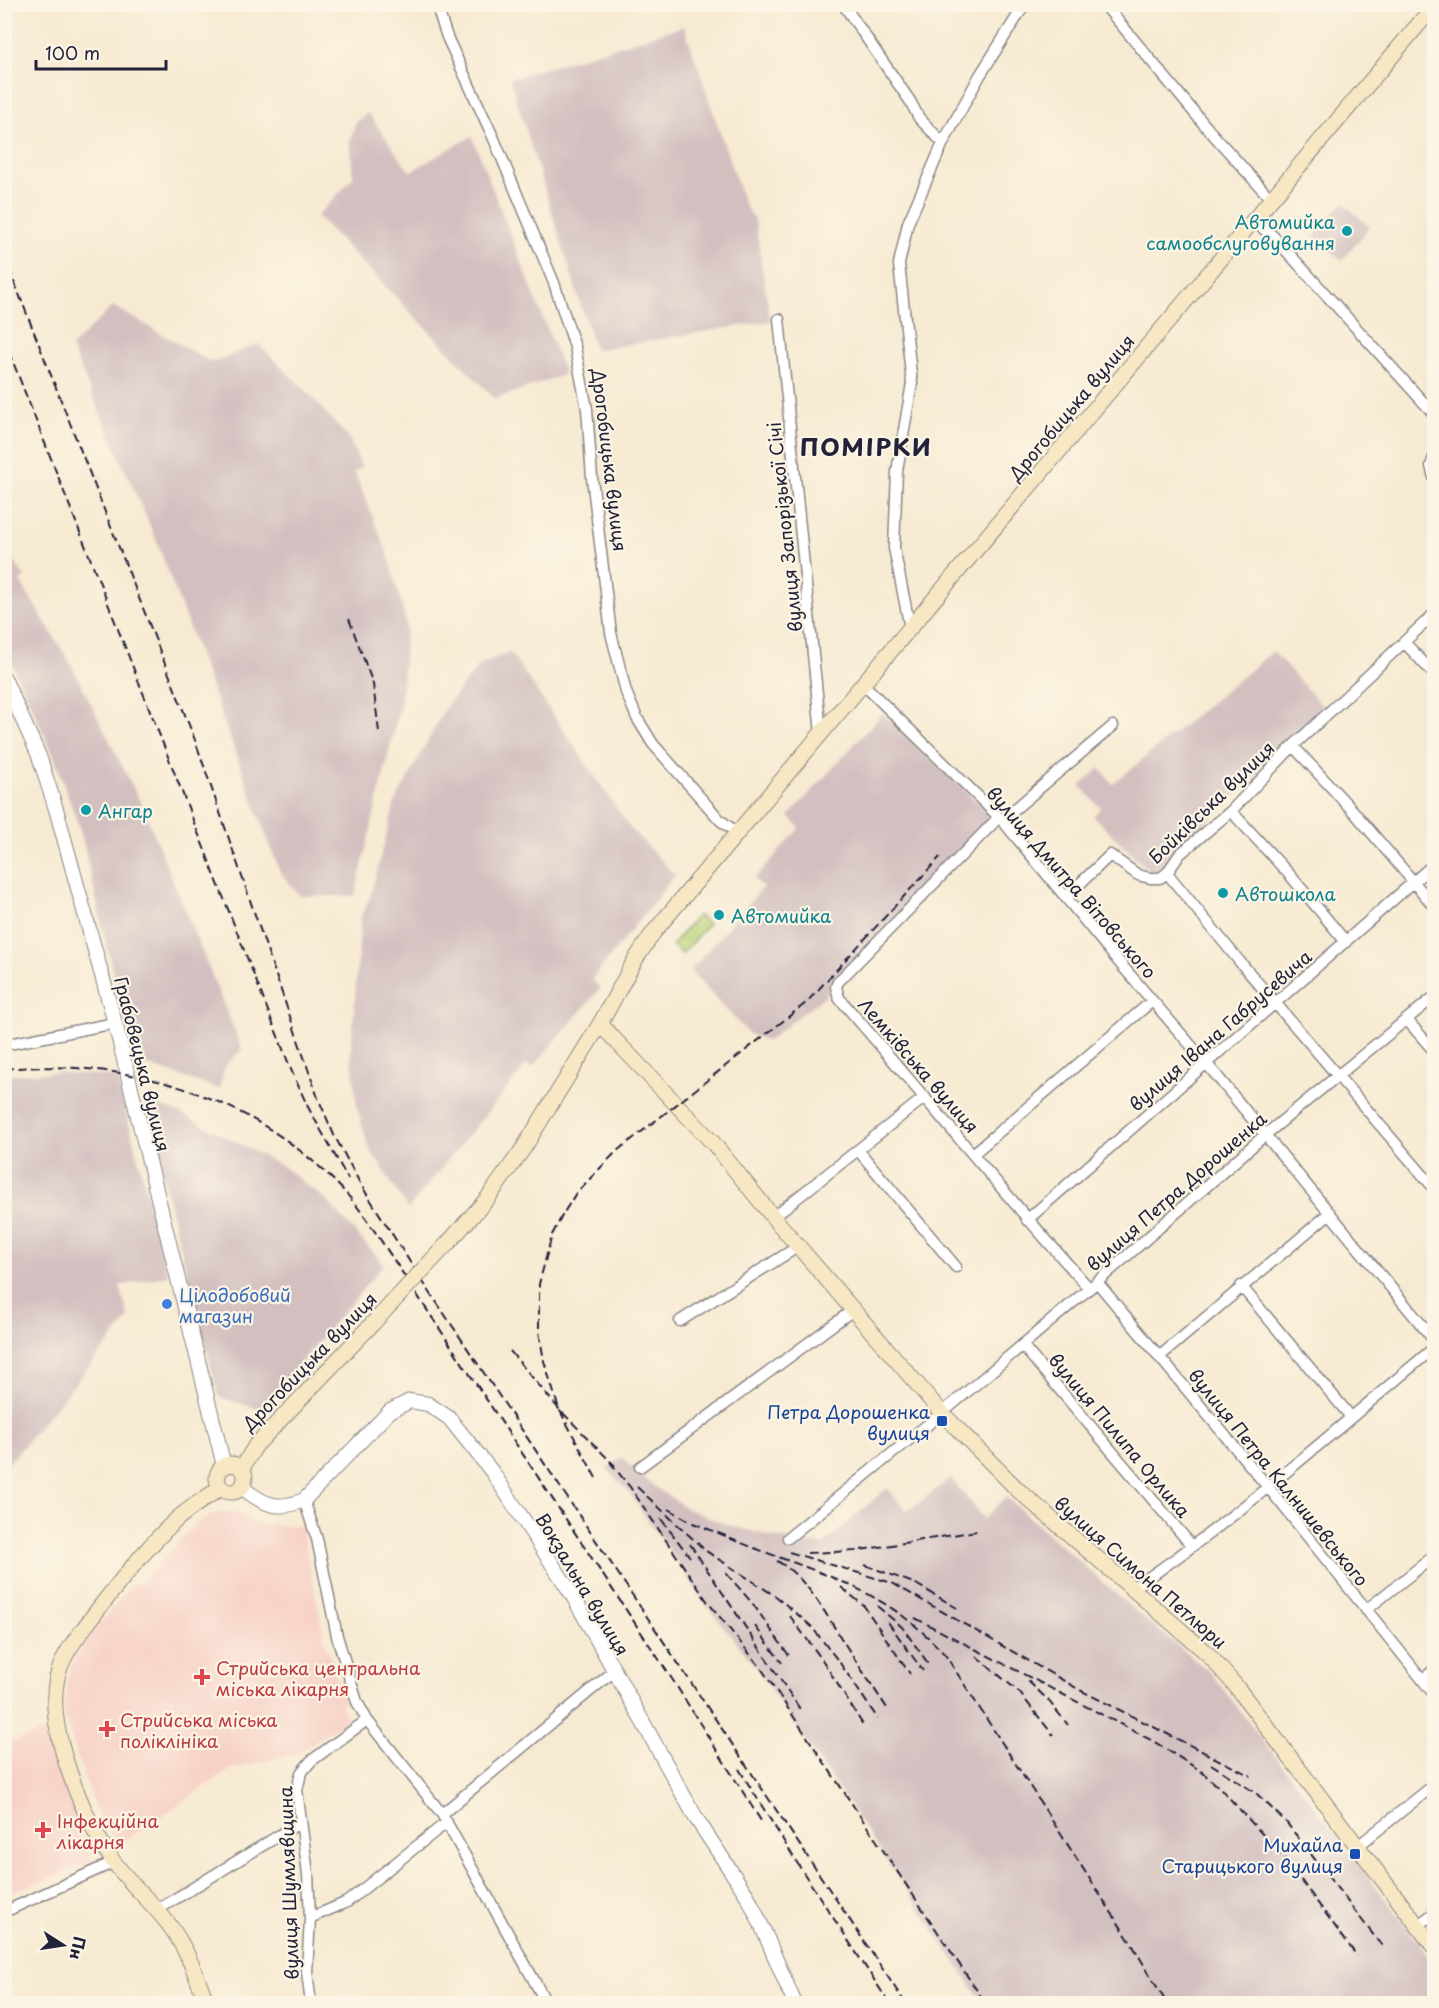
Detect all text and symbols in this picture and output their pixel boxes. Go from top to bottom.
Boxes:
scale bar [36,33,166,71]
text: 100 m [45,39,100,66]
place label: Автомийка самообслуговування [1146,208,1336,256]
marker: Автомийка самообслуговування [1340,224,1354,238]
street label: Дрогобицька вулиця [1001,328,1140,487]
street label: Дрогобицька вулиця [585,366,635,553]
street label: вулиця Запорізької Січі [760,421,808,633]
district label: ПОМІРКИ [800,428,932,464]
street label: Бойківська вулиця [1142,734,1280,870]
street label: вулиця Дмитра Вітовського [981,780,1163,984]
place label: Ангар [98,797,153,824]
marker: Ангар [79,803,93,817]
place label: Автошкола [1235,880,1336,907]
marker: Автошкола [1216,886,1230,900]
place label: Автомийка [731,902,832,929]
marker: Автомийка [712,908,726,922]
street label: вулиця Івана Габрусевича [1123,943,1318,1117]
street label: Грабовецька вулиця [108,974,178,1154]
street label: Лемківська вулиця [852,991,986,1139]
street label: вулиця Петра Дорошенка [1080,1105,1273,1277]
place label: Цілодобовий магазин [179,1281,291,1329]
street label: Дрогобицька вулиця [235,1286,383,1437]
marker: Цілодобовий магазин [160,1297,174,1311]
street label: вулиця Пилипа Орлика [1043,1347,1197,1524]
street label: вулиця Петра Калнишевського [1182,1362,1376,1592]
place label: Петра Дорошенка вулиця [767,1398,931,1446]
marker: Петра Дорошенка вулиця [935,1414,949,1428]
street label: вулиця Симона Петлюри [1049,1489,1233,1655]
street label: Вокзальна вулиця [530,1508,636,1660]
place label: Стрийська центральна міська лікарня [216,1654,421,1702]
marker: Стрийська центральна міська лікарня [193,1668,211,1686]
place label: Стрийська міська поліклініка [120,1706,278,1754]
marker: Стрийська міська поліклініка [98,1720,116,1738]
street label: вулиця Шумлявщина [271,1785,305,1980]
place label: Інфекційна лікарня [56,1807,159,1855]
marker: Інфекційна лікарня [34,1821,52,1839]
place label: Михайла Старицького вулиця [1161,1831,1344,1879]
marker: Михайла Старицького вулиця [1348,1847,1362,1861]
north arrow [33,1915,93,1975]
text: Пн [65,1934,93,1962]

